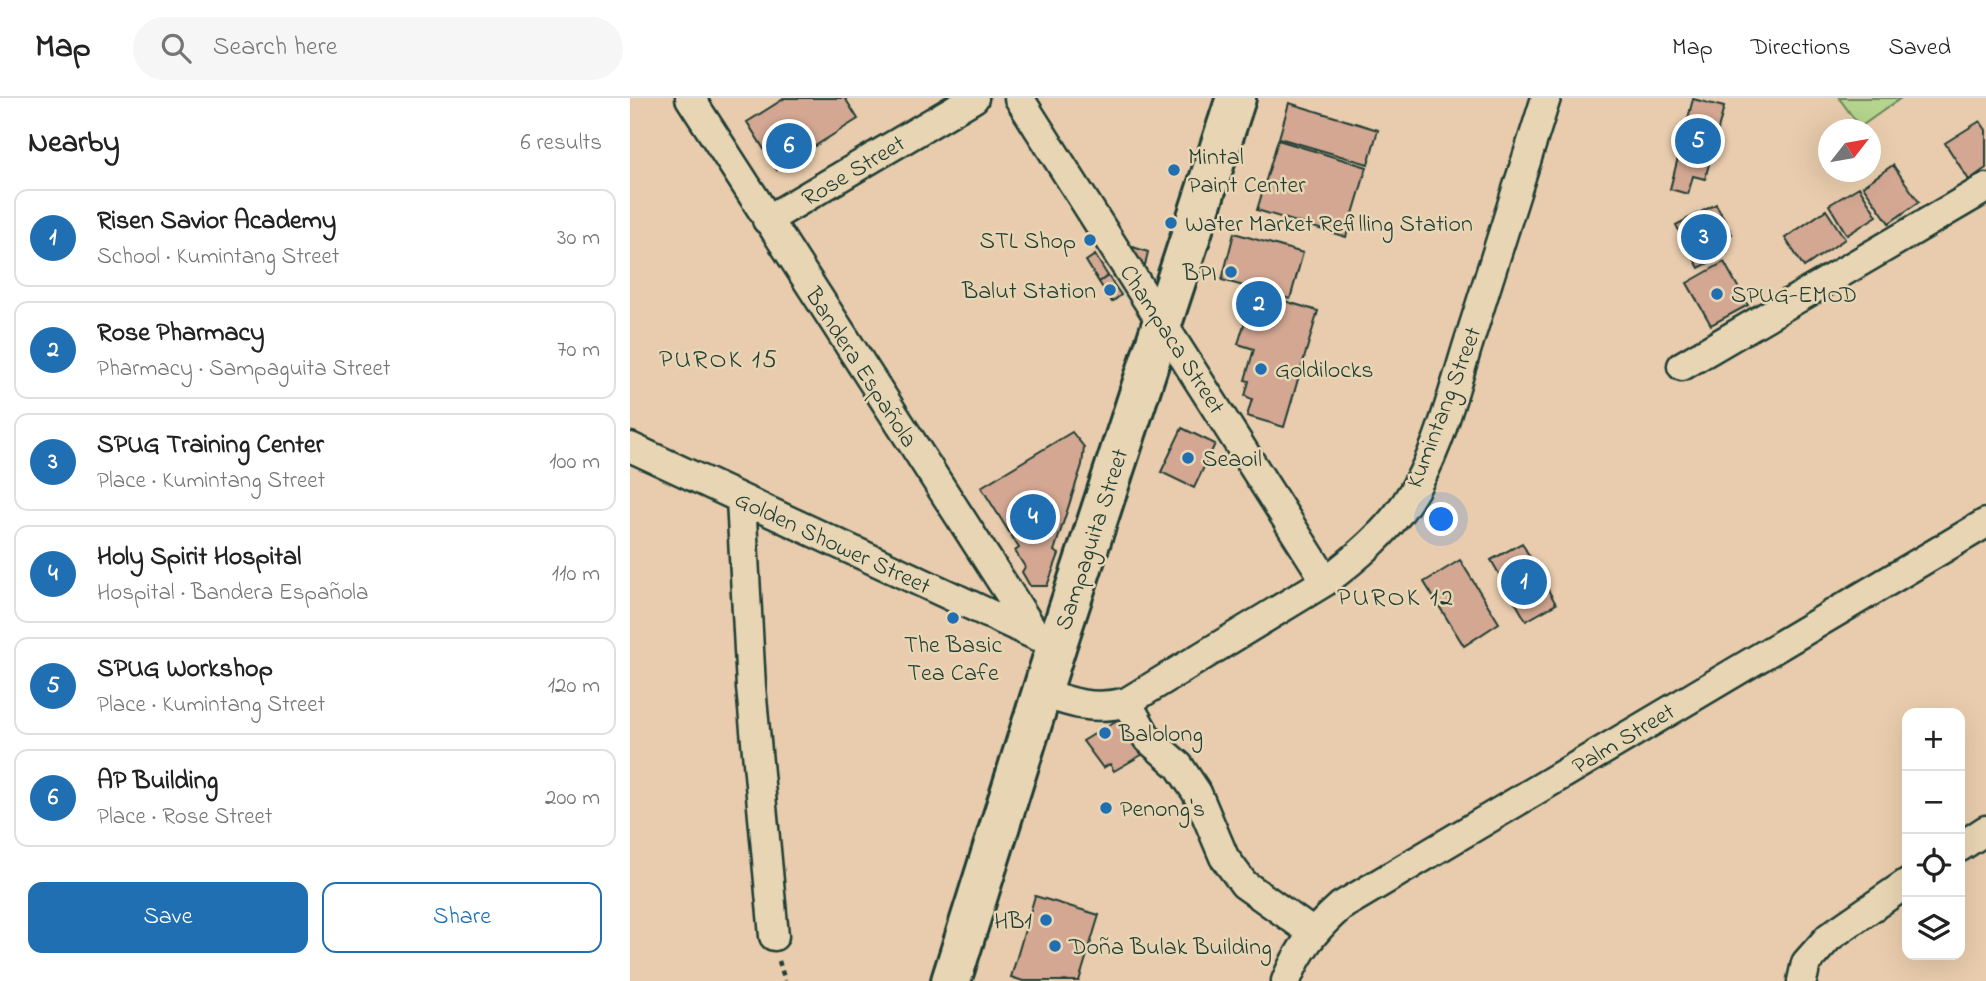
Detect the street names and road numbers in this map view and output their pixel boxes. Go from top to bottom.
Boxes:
street label: Rose Street [796,127,913,217]
street label: Champaca Street [1109,259,1232,422]
street label: Bandera Española [794,280,925,455]
street label: Kumintang Street [1398,322,1492,494]
street label: Sampaguita Street [1047,444,1139,635]
street label: Golden Shower Street [728,483,936,605]
street label: Palm Street [1566,696,1682,785]

